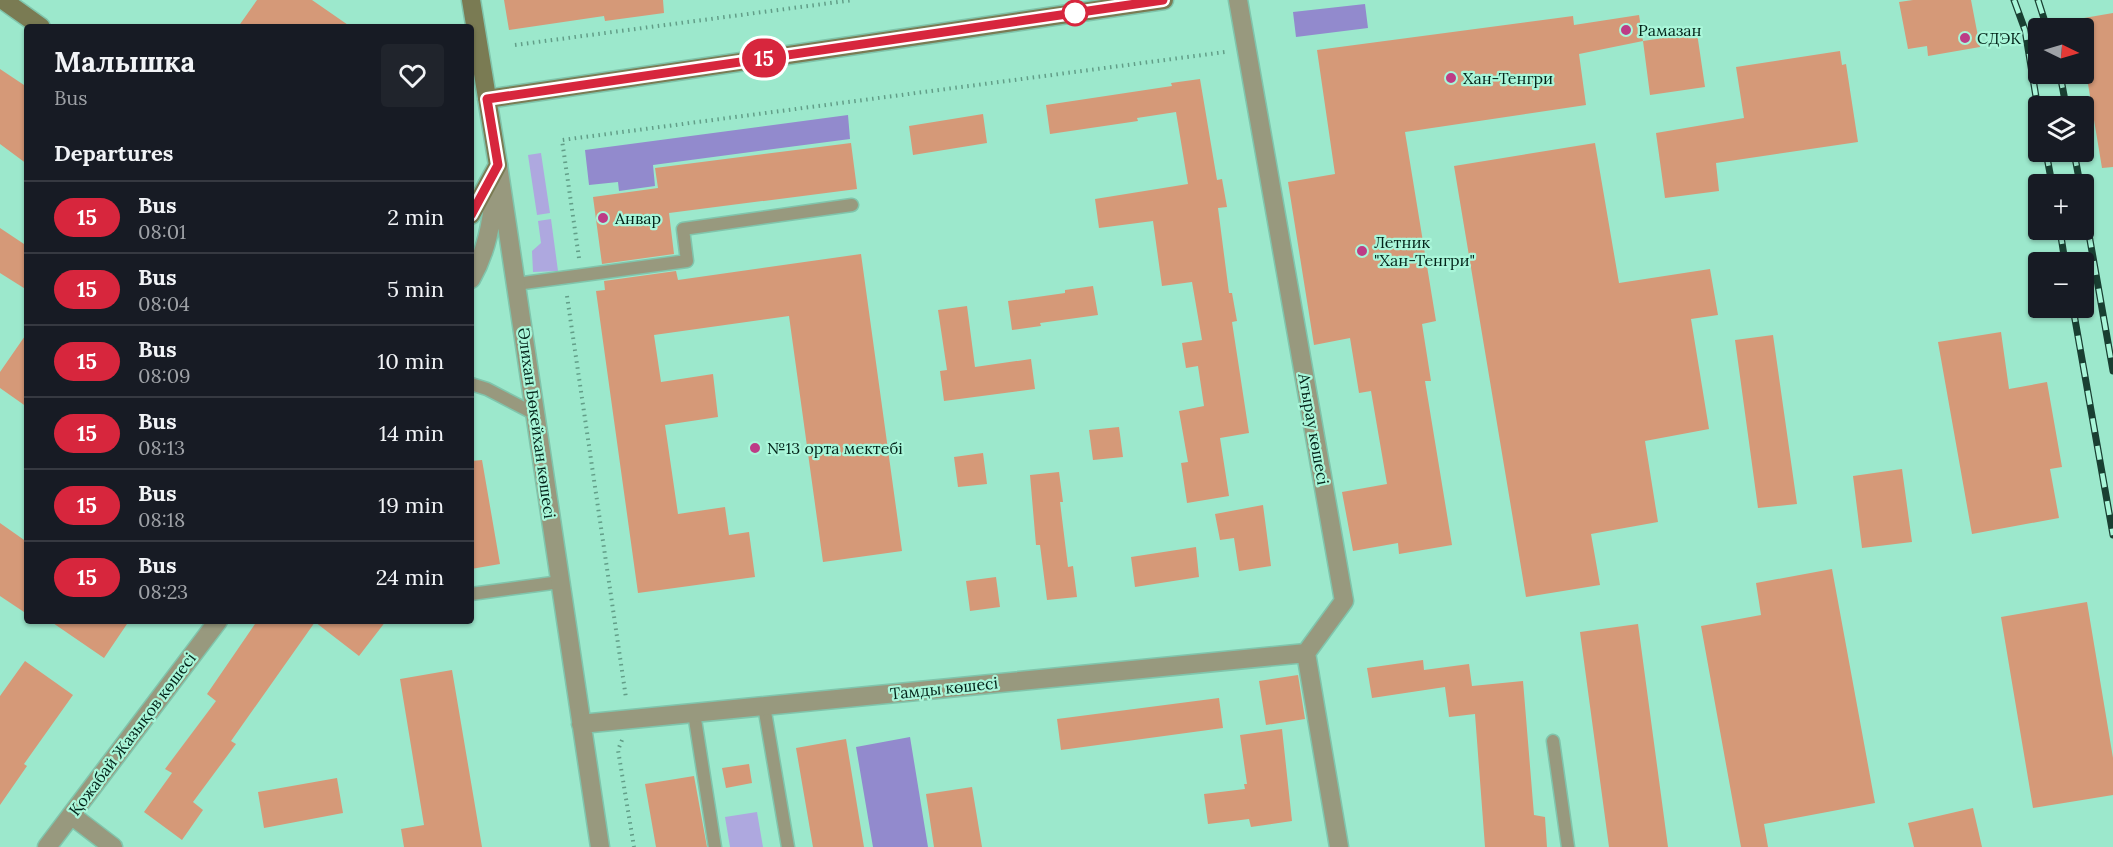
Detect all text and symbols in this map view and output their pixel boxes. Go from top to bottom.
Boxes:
unlabelled marker [1062,0,1088,26]
north arrow [2028,18,2094,84]
map controls [2028,18,2094,318]
place label: Рамазан [1638,20,1702,40]
marker: Рамазан [1619,23,1633,37]
place label: СДЭК [1977,28,2021,48]
marker: СДЭК [1958,31,1972,45]
line badge: 15 [737,38,791,78]
text: Малышка [54,44,195,80]
button: heart [381,44,444,107]
text: 15 [754,45,774,72]
place label: Хан-Тенгри [1463,68,1553,88]
marker: Хан-Тенгри [1444,71,1458,85]
text: Bus [54,85,88,110]
button: layers [2028,96,2094,162]
text: Departures [54,139,173,167]
button: + [2028,174,2094,240]
text: Bus [138,191,177,219]
text: 2 min [387,203,444,231]
text: 15 [77,204,97,231]
place label: Анвар [614,208,661,228]
marker: Анвар [596,211,610,225]
text: 08:01 [138,219,186,244]
place label: Летник "Хан-Тенгри" [1374,232,1475,270]
marker: Летник "Хан-Тенгри" [1355,244,1369,258]
button: − [2028,252,2094,318]
text: Bus [138,263,177,291]
text: 5 min [387,275,444,303]
text: 15 [77,276,97,303]
text: 08:04 [138,291,190,316]
street label: Әлихан Бөкейхан көшесі [514,326,560,520]
text: Bus [138,335,177,363]
text: 10 min [377,347,444,375]
text: 15 [77,348,97,375]
text: 08:09 [138,363,191,388]
street label: Атырау көшесі [1294,371,1334,486]
text: Bus [138,407,177,435]
text: 14 min [379,419,444,447]
text: 15 [77,420,97,447]
text: 08:13 [138,435,185,460]
place label: №13 орта мектебі [767,438,903,458]
marker: №13 орта мектебі [748,441,762,455]
text: Bus [138,479,177,507]
text: 19 min [378,491,444,519]
text: 15 [77,492,97,519]
text: 08:18 [138,507,185,532]
text: Bus [138,551,177,579]
text: 24 min [376,563,444,591]
text: 15 [77,564,97,591]
text: 08:23 [138,579,188,604]
street label: Қожабай Жазықов көшесі [64,649,200,819]
street label: Тамды көшесі [889,672,999,704]

